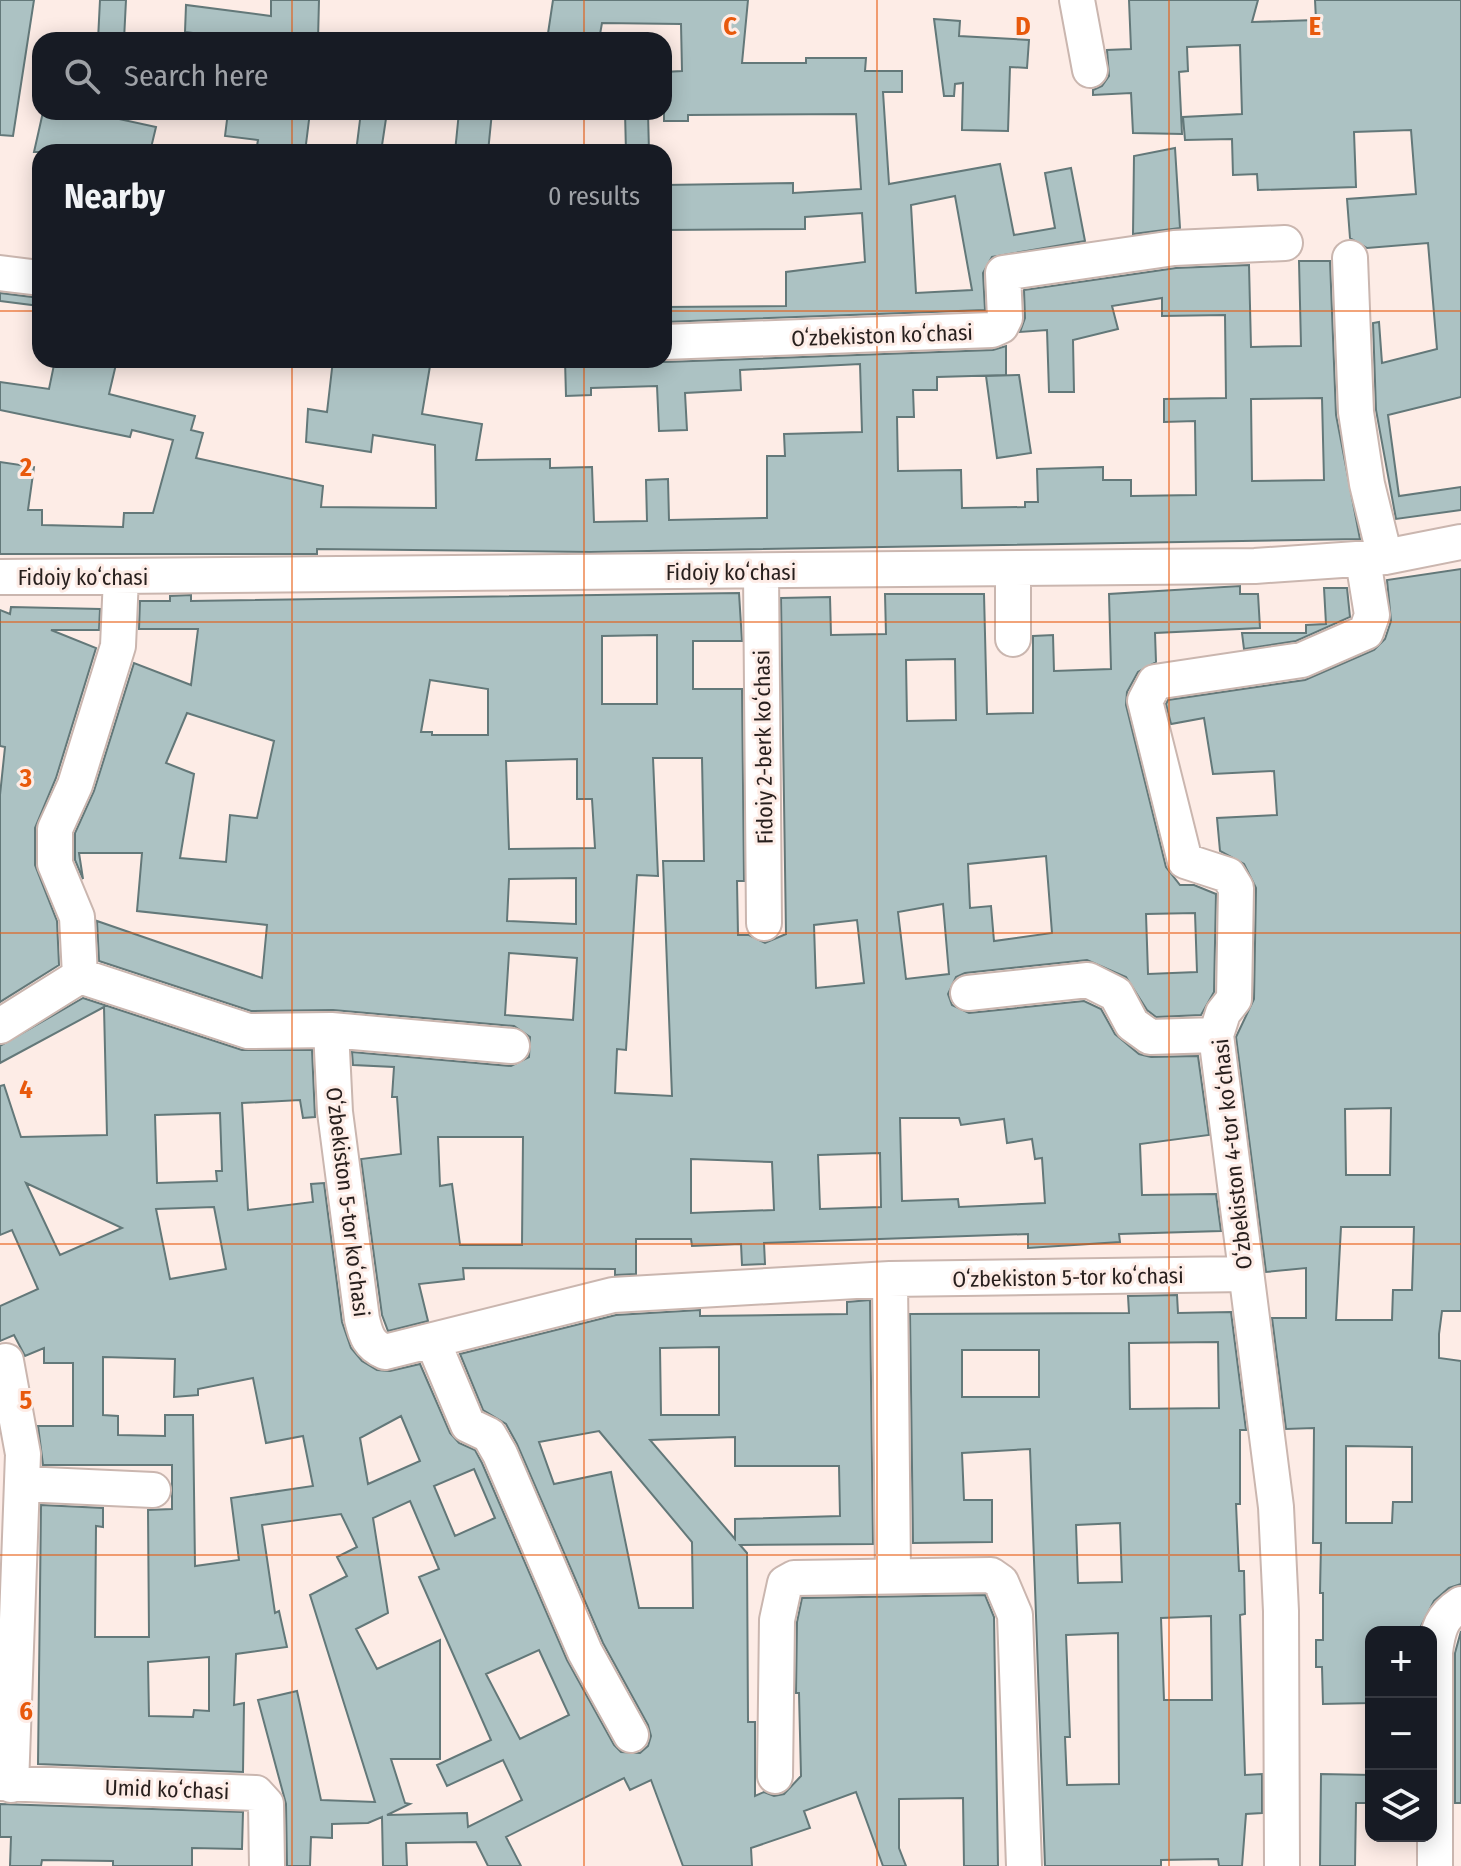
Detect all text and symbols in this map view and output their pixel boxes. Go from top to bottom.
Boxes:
text: C [723,11,737,42]
text: D [1015,11,1031,42]
text: E [1309,11,1321,42]
search box [32,32,672,120]
icon: search [60,54,104,98]
text: Search here [124,58,269,94]
text: Nearby [64,176,165,217]
text: 0 results [548,181,640,212]
street label: Oʻzbekiston koʻchasi [791,319,973,352]
text: 2 [19,452,32,483]
street label: Fidoiy koʻchasi [666,559,796,586]
street label: Fidoiy koʻchasi [18,564,148,591]
street label: Fidoiy 2-berk koʻchasi [748,650,779,844]
text: 3 [19,763,32,794]
street label: Oʻzbekiston 4-tor koʻchasi [1207,1037,1258,1271]
text: 4 [19,1074,33,1105]
street label: Oʻzbekiston 5-tor koʻchasi [320,1086,375,1318]
street label: Oʻzbekiston 5-tor koʻchasi [952,1262,1184,1293]
text: 5 [20,1385,33,1416]
map controls [1365,1626,1437,1842]
button: + [1365,1626,1437,1698]
text: 6 [19,1696,33,1727]
button: − [1365,1698,1437,1770]
button: layers [1365,1770,1437,1842]
street label: Umid koʻchasi [104,1774,230,1805]

